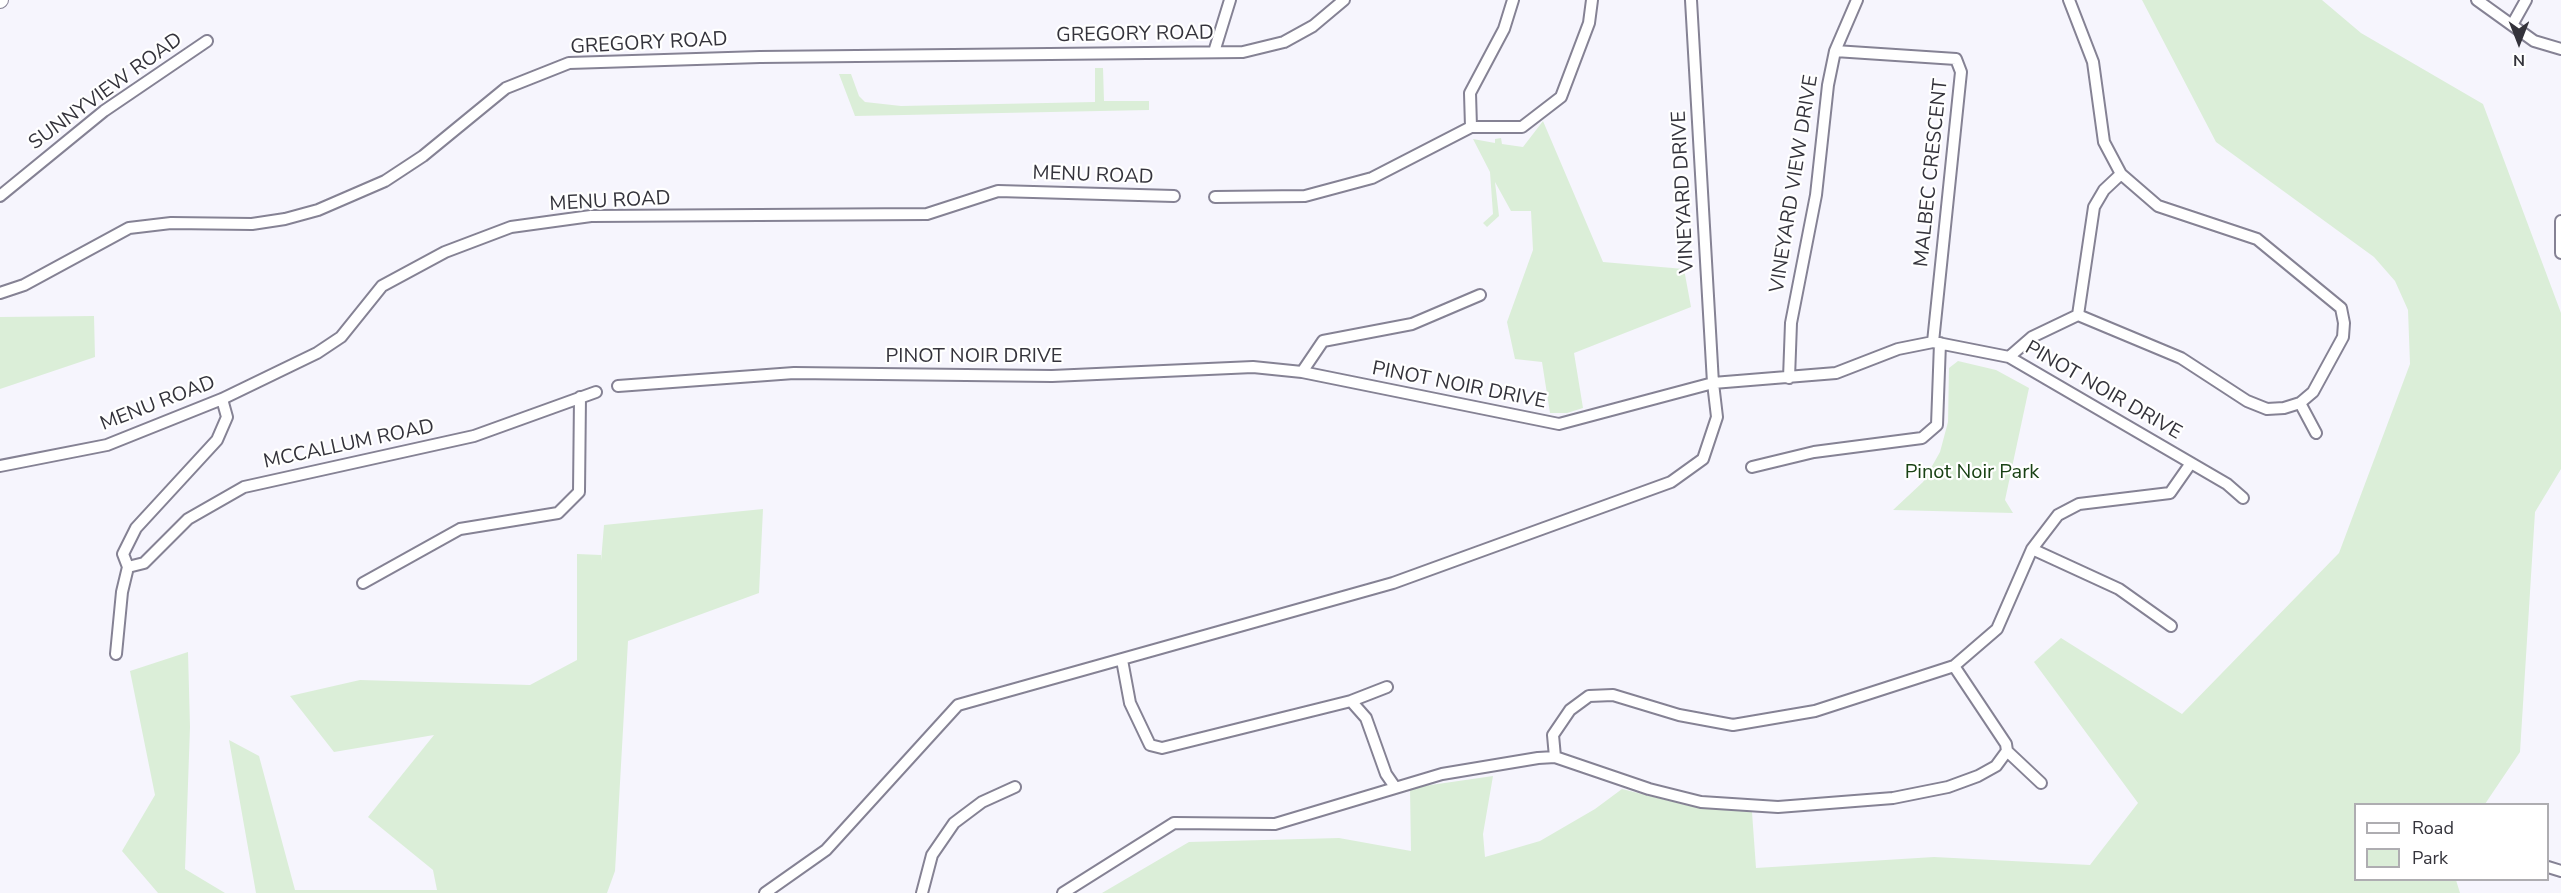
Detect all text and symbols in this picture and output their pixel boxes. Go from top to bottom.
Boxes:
north arrow [2489,12,2549,72]
street label: GREGORY ROAD [1056,22,1214,48]
street label: SUNNYVIEW ROAD [25,28,187,156]
street label: GREGORY ROAD [570,28,728,60]
text: N [2513,49,2525,71]
street label: VINEYARD VIEW DRIVE [1766,73,1824,295]
street label: MALBEC CRESCENT [1910,78,1954,268]
street label: VINEYARD DRIVE [1668,110,1700,274]
street label: MENU ROAD [1032,162,1154,190]
street label: MENU ROAD [549,187,671,217]
street label: PINOT NOIR DRIVE [2020,336,2186,446]
street label: PINOT NOIR DRIVE [886,345,1062,369]
street label: PINOT NOIR DRIVE [1370,357,1548,415]
street label: MENU ROAD [97,371,219,437]
street label: MCCALLUM ROAD [262,415,436,475]
park label: Pinot Noir Park [1905,461,2039,485]
legend [2354,803,2549,881]
text: Road [2412,816,2454,840]
text: Park [2412,846,2448,870]

